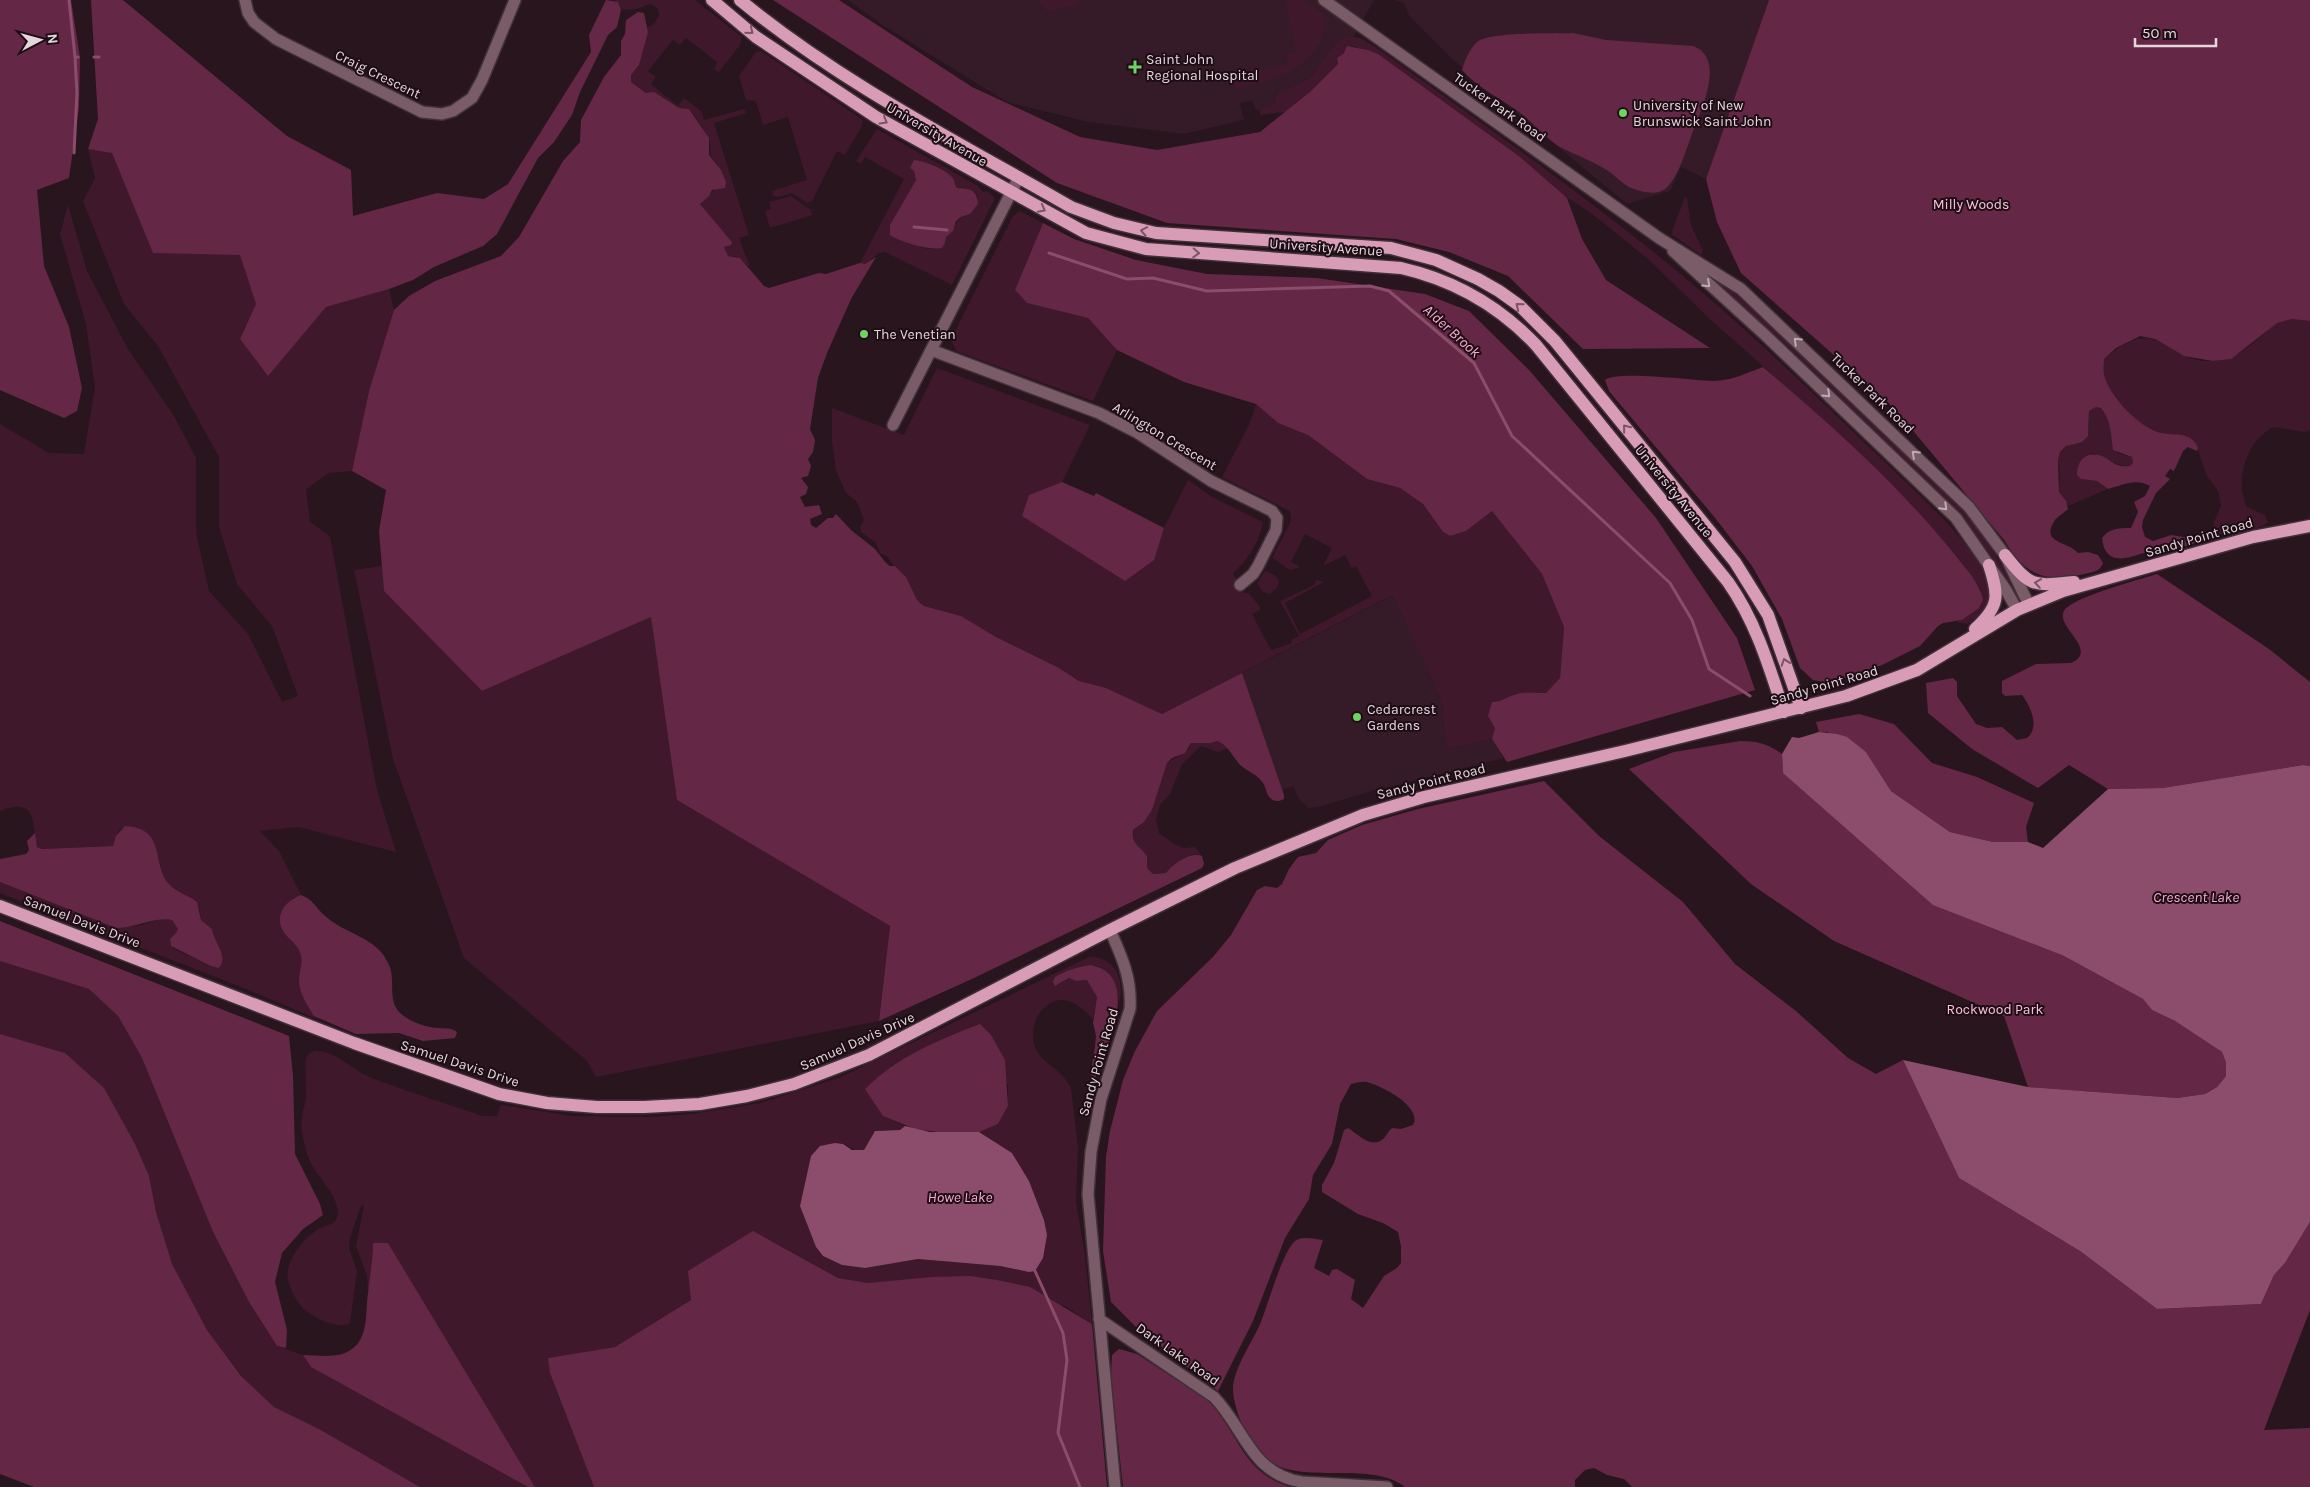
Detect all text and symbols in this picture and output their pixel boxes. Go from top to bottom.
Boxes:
north arrow [15,15,65,65]
scale bar [2135,15,2216,47]
text: 50 m [2142,24,2177,42]
one-way arrow [744,25,753,34]
text: N [43,33,61,45]
street label: Craig Crescent [332,46,423,102]
place label: Saint John Regional Hospital [1146,51,1259,84]
marker: Saint John Regional Hospital [1128,60,1142,74]
street label: Tucker Park Road [1450,69,1549,146]
place label: University of New Brunswick Saint John [1633,97,1771,130]
street label: University Avenue [883,99,990,170]
marker: University of New Brunswick Saint John [1617,107,1629,119]
one-way arrow [879,115,888,125]
park label: Milly Woods [1933,196,2009,213]
one-way arrow [1036,203,1045,213]
one-way arrow [1139,226,1148,237]
street label: University Avenue [1269,235,1383,260]
one-way arrow [1192,247,1200,258]
one-way arrow [1702,278,1711,287]
water label: Alder Brook [1420,301,1485,362]
one-way arrow [1516,304,1525,312]
place label: The Venetian [874,326,956,343]
marker: The Venetian [858,328,870,340]
one-way arrow [1794,338,1803,347]
street label: Tucker Park Road [1827,349,1918,437]
one-way arrow [1821,388,1830,397]
street label: Arlington Crescent [1110,399,1220,474]
one-way arrow [1624,425,1632,434]
street label: University Avenue [1631,442,1716,541]
one-way arrow [1911,451,1920,460]
one-way arrow [1938,501,1947,510]
street label: Sandy Point Road [2143,514,2255,561]
one-way arrow [2033,579,2042,589]
one-way arrow [1781,658,1791,667]
street label: Sandy Point Road [1768,662,1880,709]
place label: Cedarcrest Gardens [1367,701,1436,734]
marker: Cedarcrest Gardens [1351,711,1363,723]
street label: Sandy Point Road [1375,760,1487,803]
water label: Crescent Lake [2153,888,2239,906]
street label: Samuel Davis Drive [21,891,143,952]
park label: Rockwood Park [1947,1001,2044,1018]
street label: Sandy Point Road [1075,1006,1122,1118]
street label: Samuel Davis Drive [797,1009,917,1074]
street label: Samuel Davis Drive [398,1036,521,1091]
water label: Howe Lake [928,1188,992,1206]
street label: Dark Lake Road [1133,1319,1223,1390]

